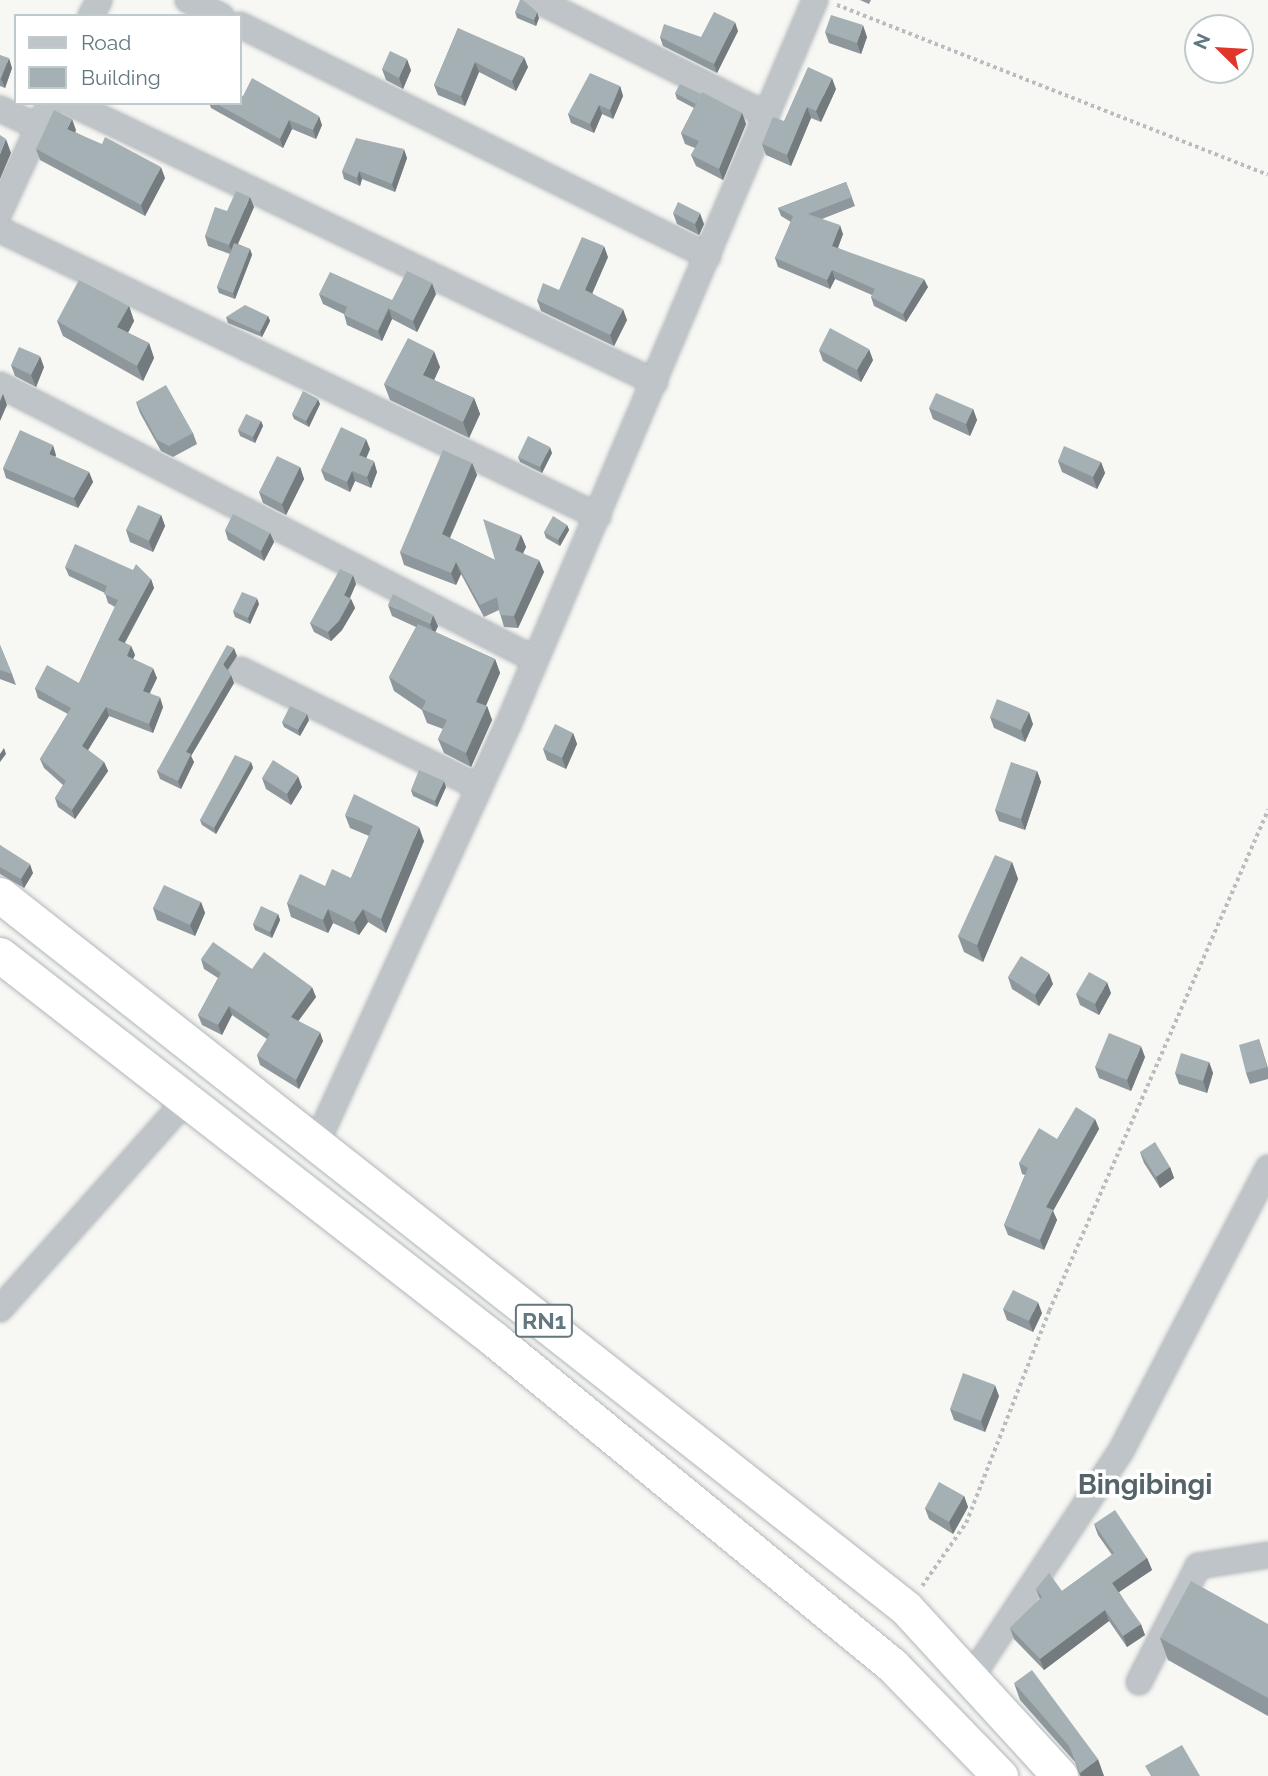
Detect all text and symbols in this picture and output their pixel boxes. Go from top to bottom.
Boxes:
legend [14,14,242,105]
north arrow [1184,14,1254,84]
text: Road [81,30,131,55]
text: N [1189,30,1215,52]
text: Building [81,65,161,90]
road number: RN1 [514,1302,574,1340]
district label: Bingibingi [1078,1468,1212,1502]

